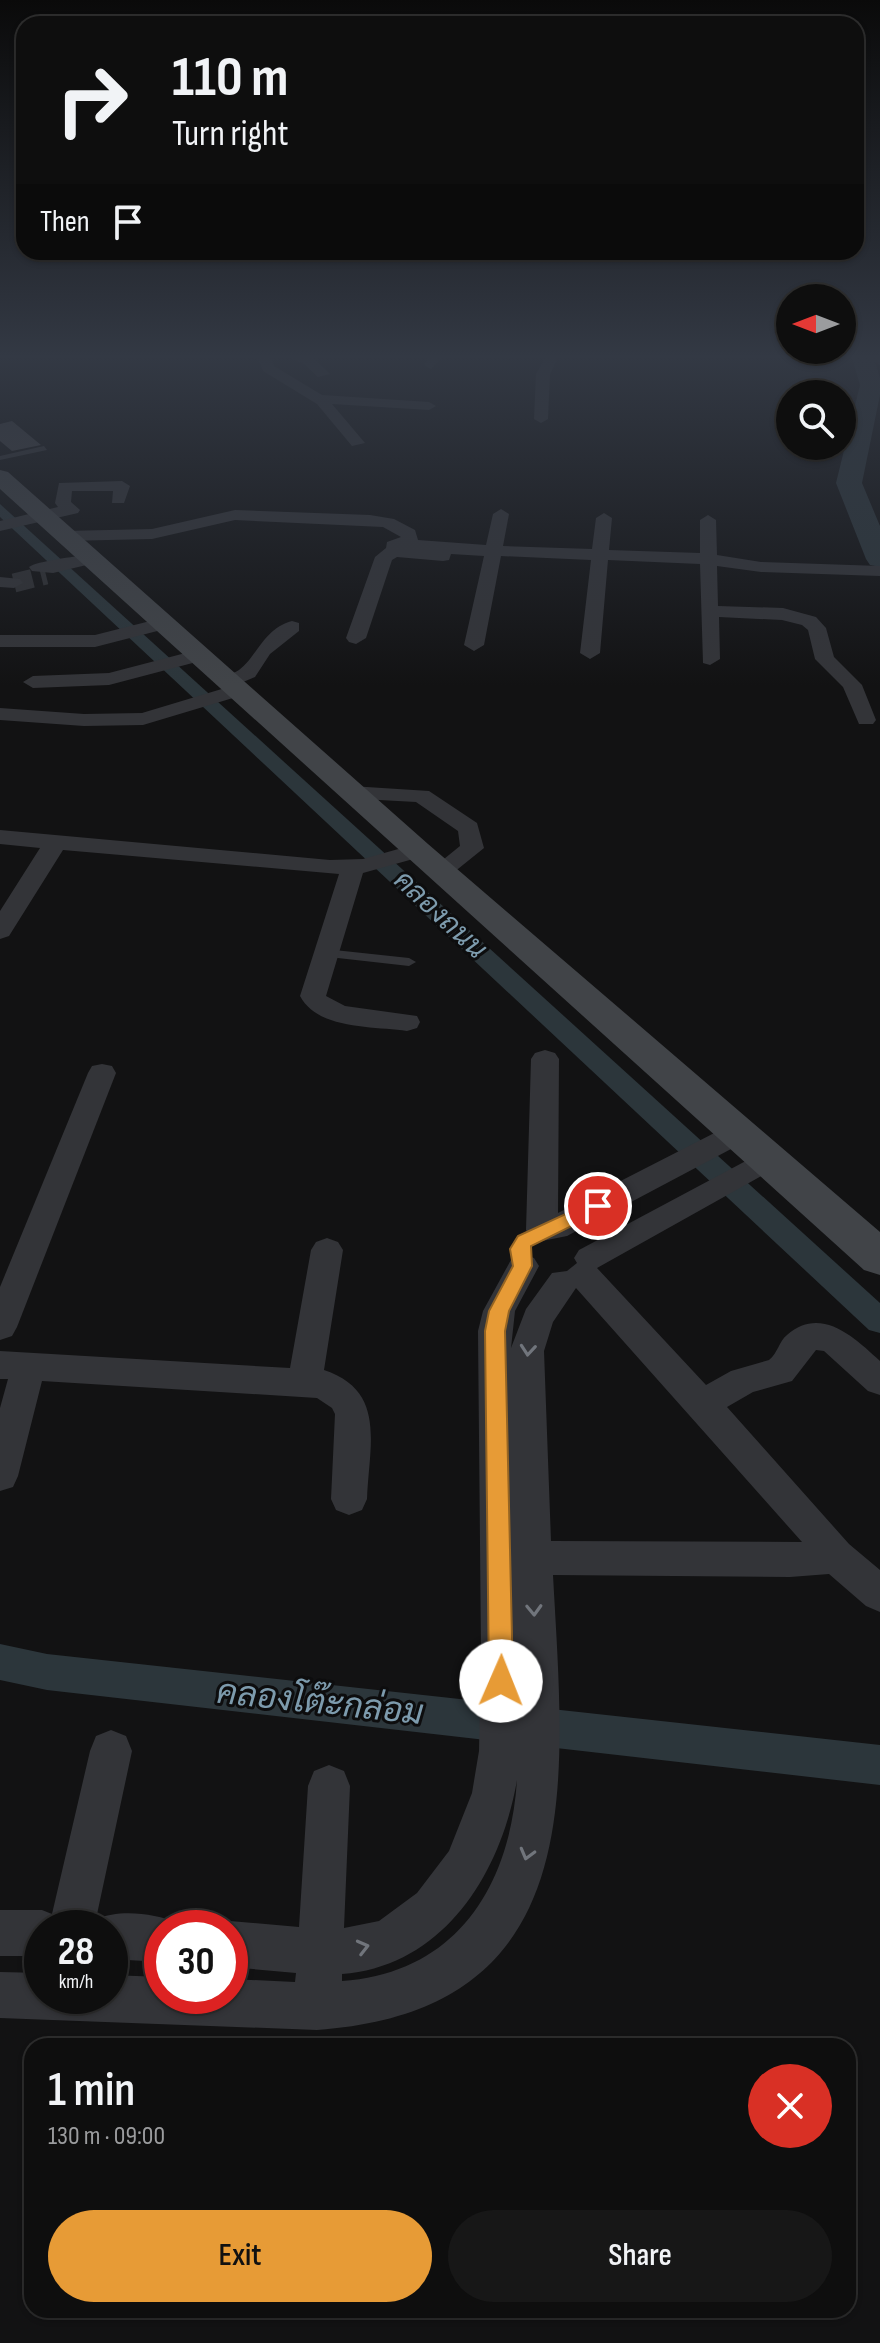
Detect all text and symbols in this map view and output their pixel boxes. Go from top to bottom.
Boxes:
text: 110 m [172,45,288,112]
icon: right [40,48,144,152]
text: Turn right [172,113,289,156]
icon: arrive [106,200,150,244]
text: Then [40,204,90,240]
north arrow [776,284,856,364]
map controls [776,284,856,460]
button: search [776,380,856,460]
water label: คลองถนน [387,864,493,966]
pin [564,1172,632,1240]
icon: arrive [576,1184,620,1228]
one-way arrow [520,1344,537,1357]
one-way arrow [526,1604,543,1616]
position arrow [459,1639,543,1723]
water label: คลองโต๊ะกล่อม [215,1669,426,1734]
one-way arrow [519,1847,536,1861]
speed limit sign: 30 [144,1910,248,2014]
text: 28 [58,1928,94,1976]
one-way arrow [356,1939,370,1956]
text: km/h [59,1970,93,1994]
text: 1 min [48,2062,135,2119]
button: close [748,2064,832,2148]
text: 130 m · 09:00 [48,2121,165,2152]
button: Exit [48,2210,432,2302]
button: Share [448,2210,832,2302]

